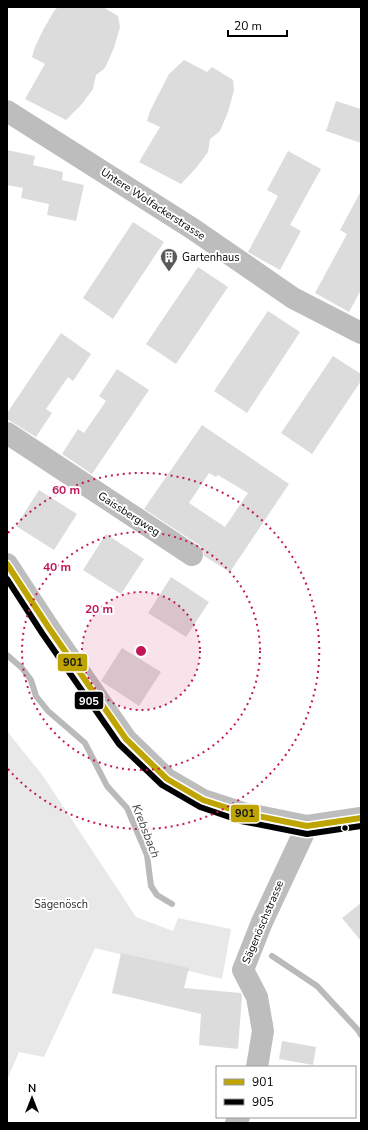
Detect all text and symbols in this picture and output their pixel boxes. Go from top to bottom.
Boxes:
scale bar [228,12,287,38]
text: 20 m [234,18,262,34]
street label: Untere Wolfackerstrasse [98,164,208,244]
building icon: Gartenhaus [159,247,179,272]
place label: Gartenhaus [182,250,239,265]
text: 60 m [52,482,80,498]
street label: Gaissbergweg [95,488,163,540]
text: 40 m [43,559,71,575]
text: 20 m [85,601,113,617]
centre of rings [134,644,148,658]
line badge: 901 [57,653,88,672]
text: 901 [63,655,83,670]
line badge: 905 [74,691,104,710]
text: 905 [79,694,99,709]
water label: Krebsbach [128,802,164,860]
line badge: 901 [230,804,260,823]
text: 901 [235,806,255,821]
unlabelled marker [340,823,350,833]
street label: Sägenöschstrasse [239,878,287,966]
park label: Sägenösch [34,897,88,912]
legend [216,1066,356,1118]
text: 901 [252,1074,274,1090]
north arrow [12,1078,52,1118]
text: N [28,1081,36,1096]
text: 905 [252,1094,274,1110]

